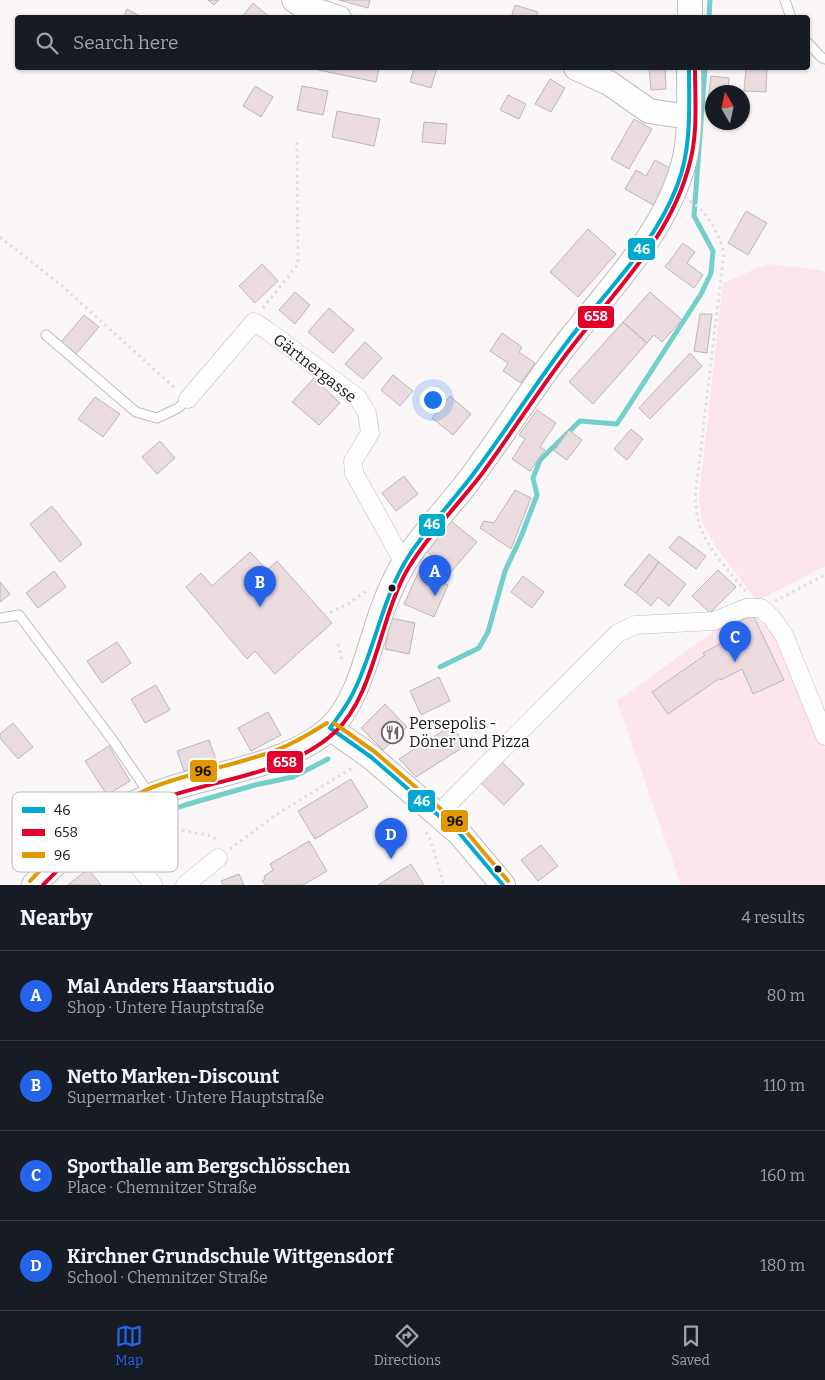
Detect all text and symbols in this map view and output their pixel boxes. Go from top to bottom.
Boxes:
search box [15,15,810,70]
icon: search [33,29,61,57]
text: Search here [73,31,178,54]
north arrow [705,85,750,130]
line badge: 46 [627,237,656,261]
text: 46 [634,241,650,258]
line badge: 658 [577,305,615,329]
text: 658 [584,308,608,325]
street label: Gärtnergasse [270,330,360,406]
your location [420,387,446,413]
line badge: 46 [418,513,446,537]
text: 46 [424,516,440,533]
pin: A [419,555,451,596]
pin: B [244,566,276,607]
unlabelled marker [387,583,397,593]
pin: C [719,621,751,662]
place label: Persepolis - Döner und Pizza [409,714,530,751]
restaurant icon: Persepolis - Döner und Pizza [381,720,405,744]
line badge: 658 [266,750,304,774]
text: 658 [273,754,297,771]
line badge: 96 [189,759,218,783]
text: 96 [195,763,211,780]
line badge: 46 [407,789,436,813]
legend [12,792,178,872]
text: 46 [414,793,430,810]
text: 46 [54,802,70,819]
line badge: 96 [440,809,469,833]
text: 96 [447,813,463,830]
pin: D [375,818,407,859]
text: 658 [54,824,78,841]
text: 96 [54,847,70,864]
unlabelled marker [493,864,503,874]
text: Nearby [20,905,93,931]
text: 4 results [742,908,805,927]
text: Mal Anders Haarstudio [67,975,274,998]
text: A [30,986,42,1005]
text: 80 m [767,986,805,1005]
text: Shop · Untere Hauptstraße [67,998,264,1017]
text: Netto Marken-Discount [67,1065,279,1088]
text: B [31,1076,41,1095]
text: 110 m [763,1076,805,1095]
text: Supermarket · Untere Hauptstraße [67,1088,324,1107]
text: Sporthalle am Bergschlösschen [67,1155,350,1178]
text: C [31,1166,41,1185]
text: 160 m [760,1166,805,1185]
text: Place · Chemnitzer Straße [67,1178,257,1197]
text: Kirchner Grundschule Wittgensdorf [67,1245,393,1268]
text: D [30,1256,42,1275]
text: 180 m [760,1256,805,1275]
text: School · Chemnitzer Straße [67,1268,268,1287]
tab: Map [115,1322,143,1369]
tab: Directions [374,1322,441,1369]
tab: Saved [671,1322,710,1369]

